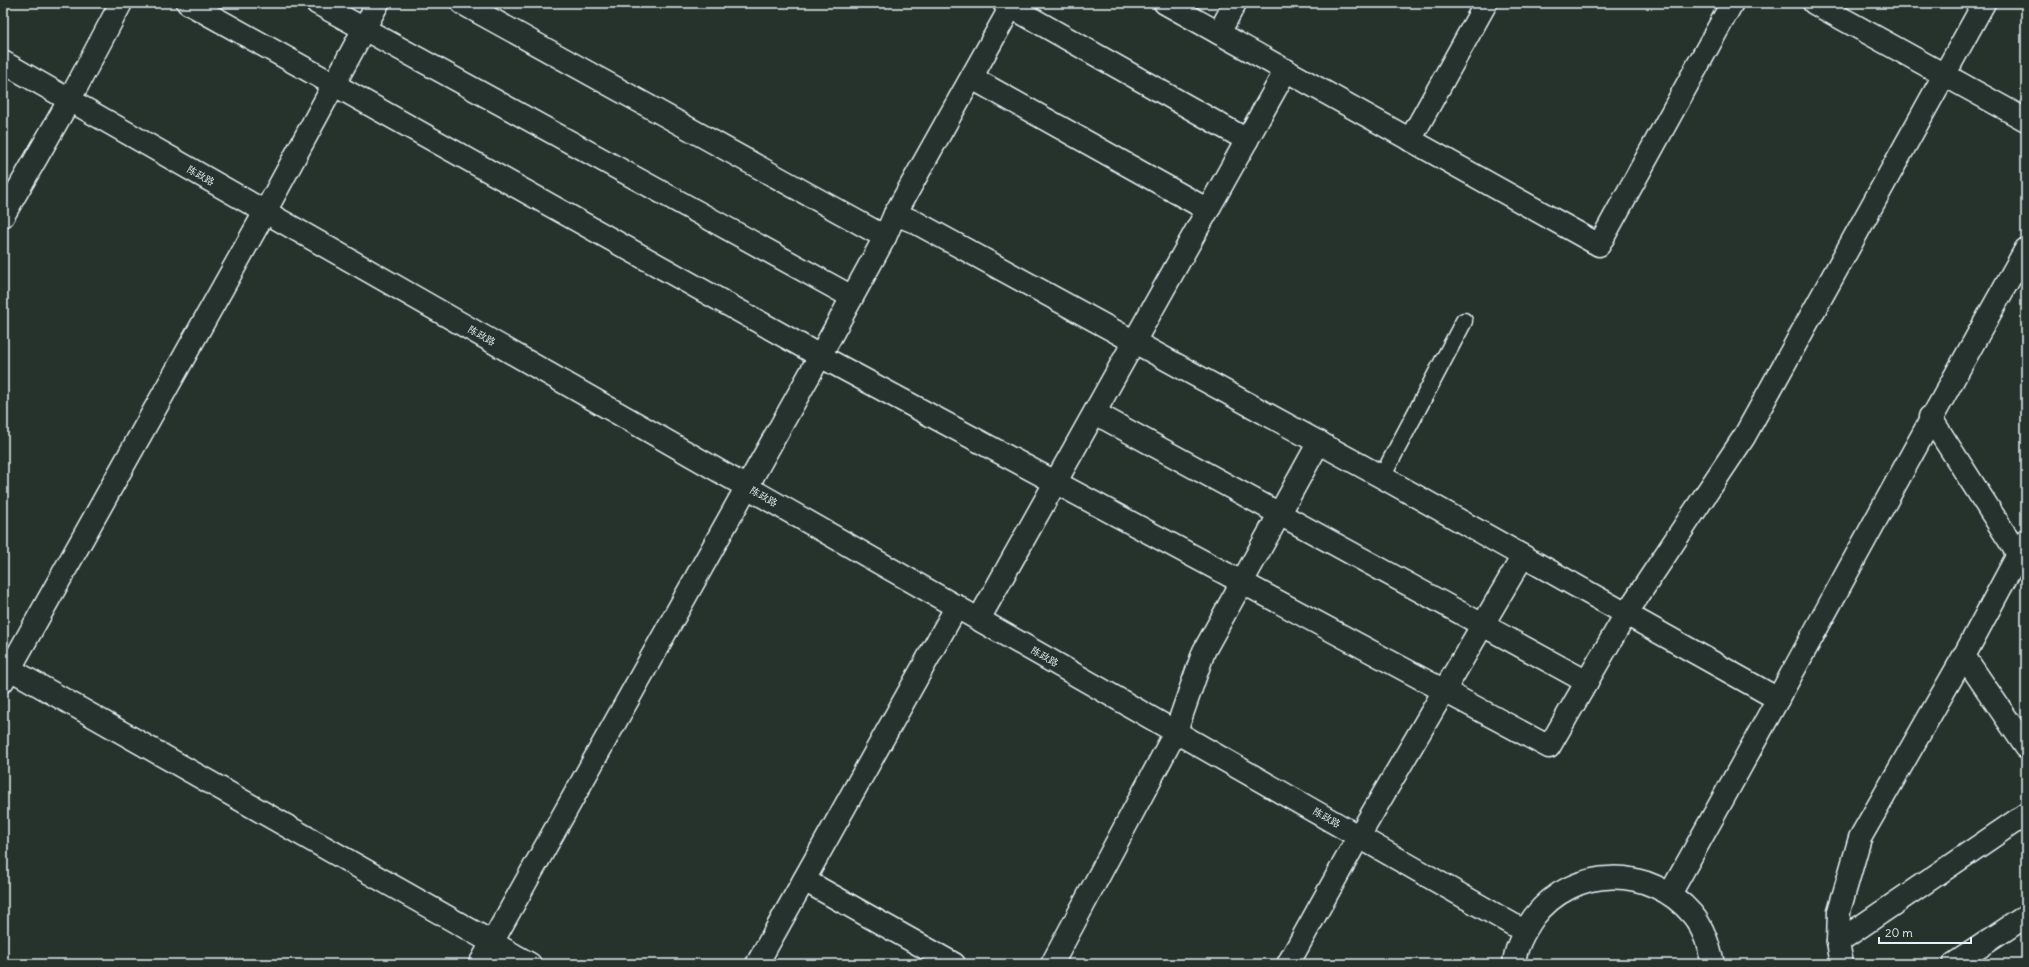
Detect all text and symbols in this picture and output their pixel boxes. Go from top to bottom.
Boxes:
street label: 陈政路 [185,162,217,189]
street label: 陈政路 [466,322,498,349]
street label: 陈政路 [748,483,780,510]
street label: 陈政路 [1029,643,1061,670]
street label: 陈政路 [1311,804,1343,831]
scale bar [1879,919,1971,945]
text: 20 m [1885,925,1913,940]

